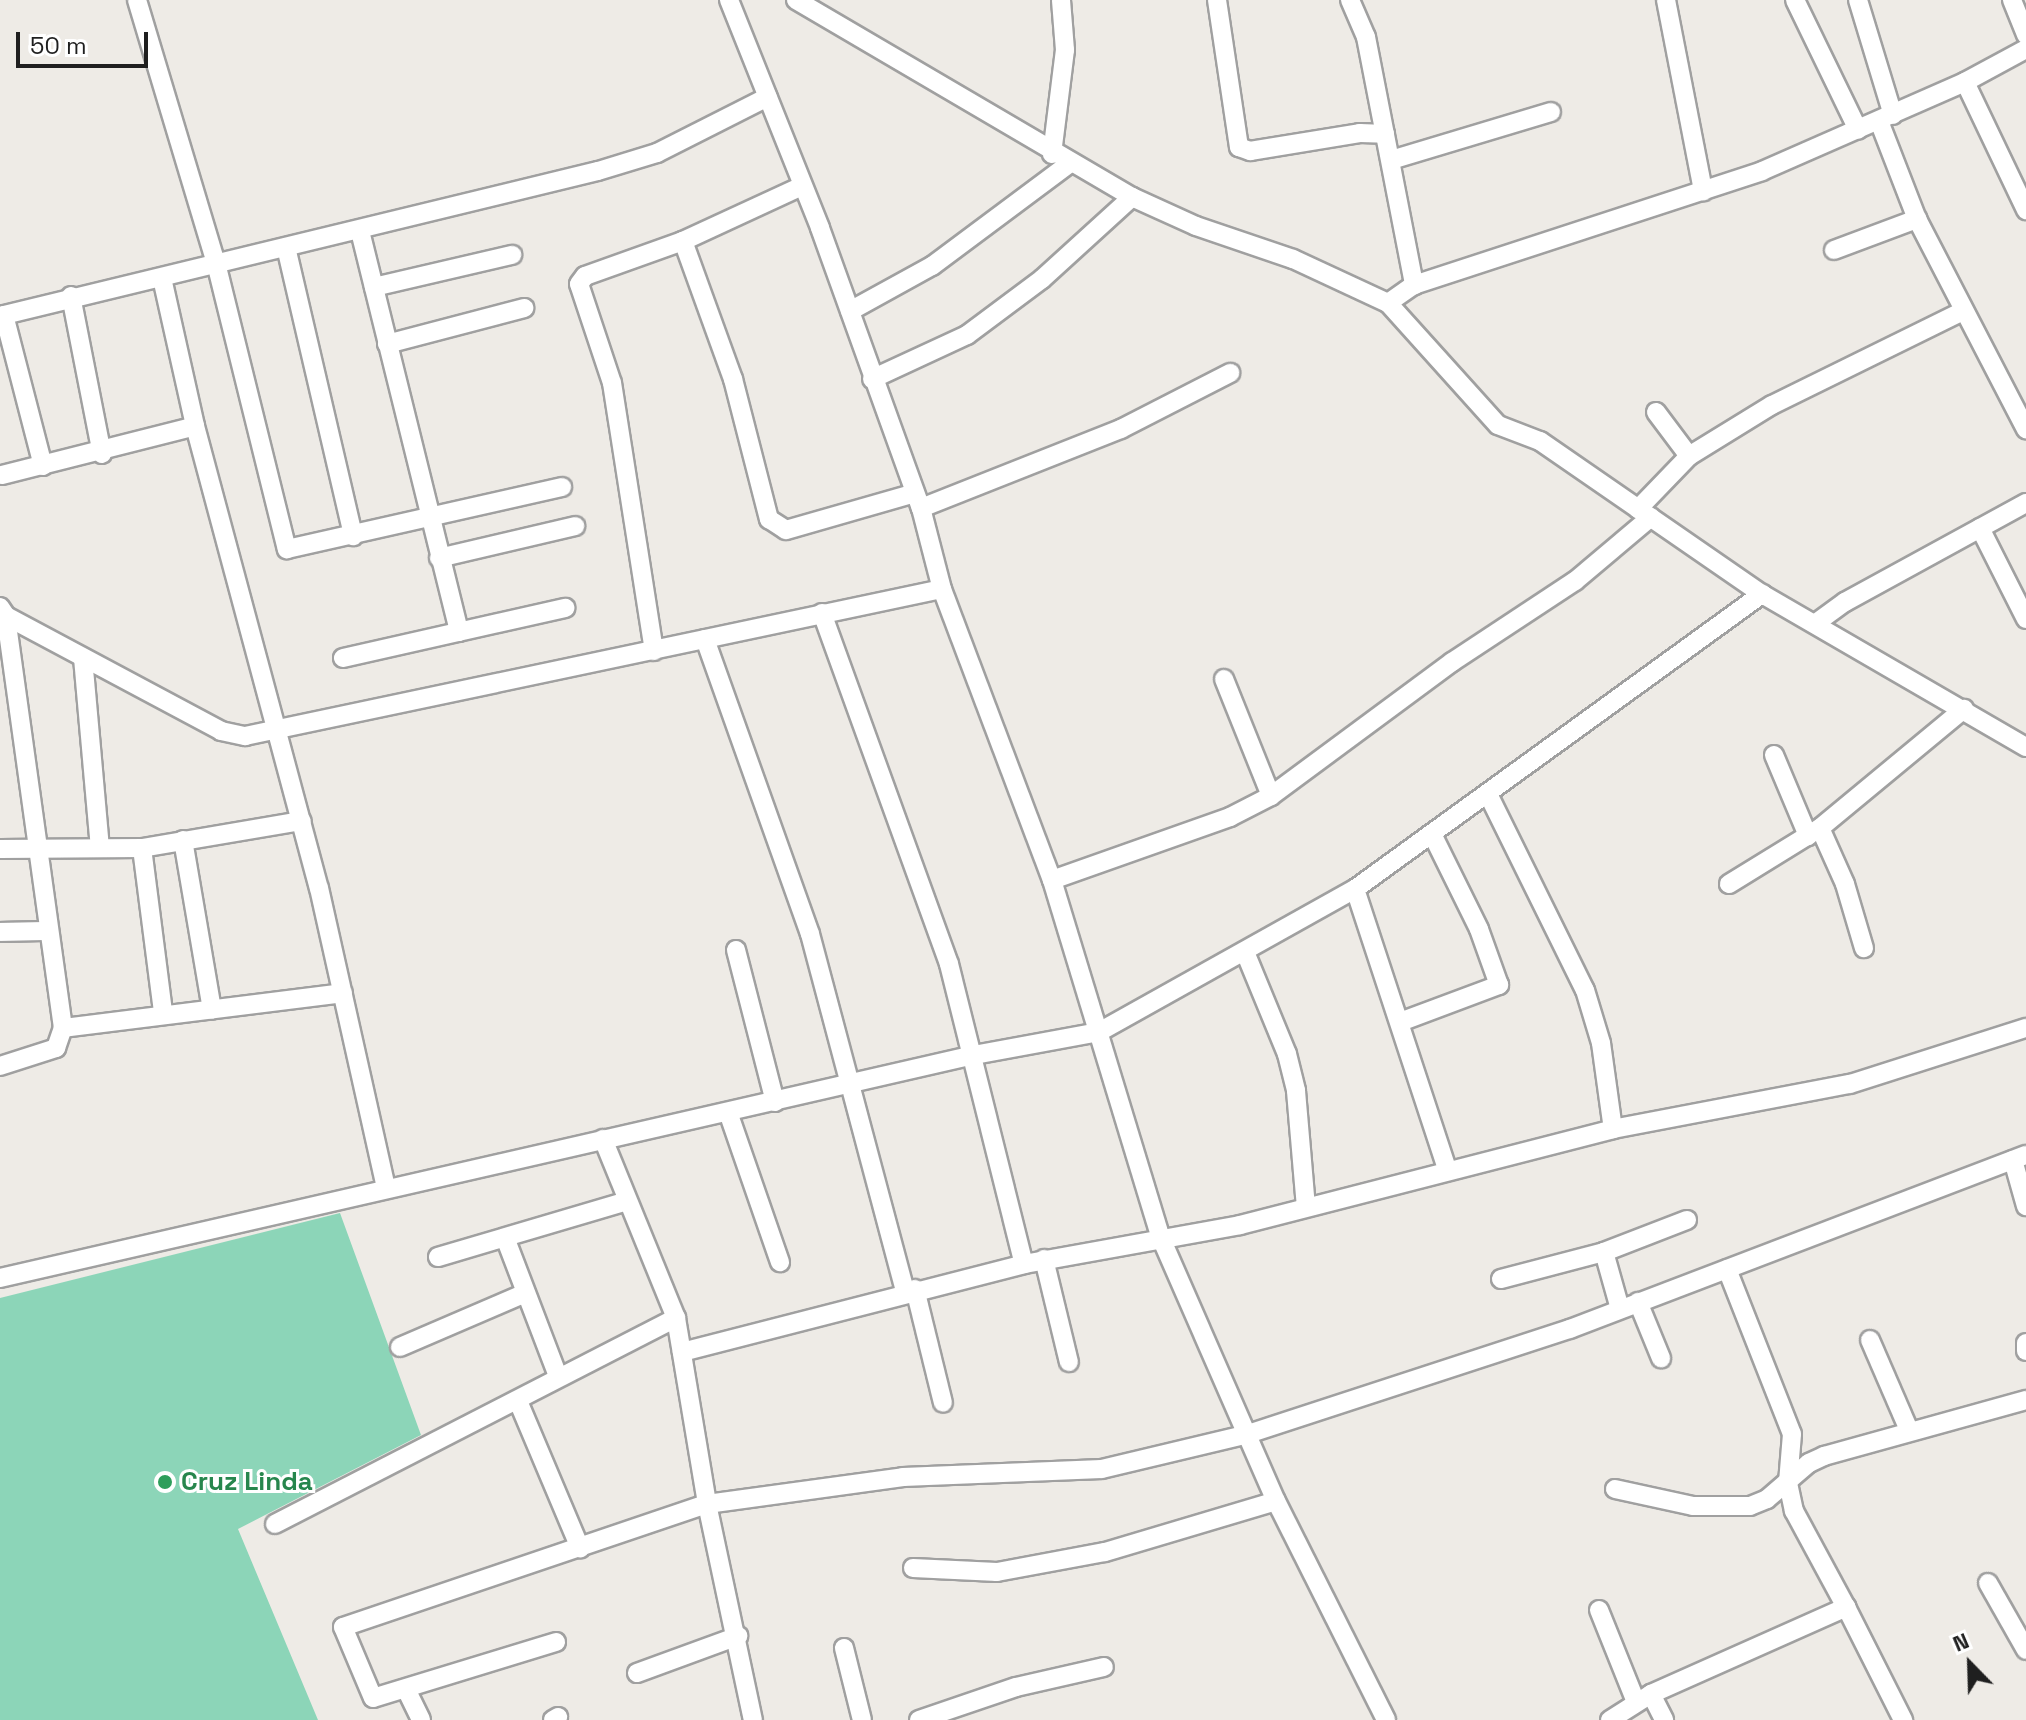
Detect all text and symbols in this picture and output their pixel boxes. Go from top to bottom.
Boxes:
scale bar [20,16,152,66]
text: 50 m [30,30,87,61]
place label: Cruz Linda [181,1466,313,1498]
marker: Cruz Linda [156,1473,174,1491]
north arrow [1930,1624,2010,1704]
text: N [1948,1626,1973,1658]

